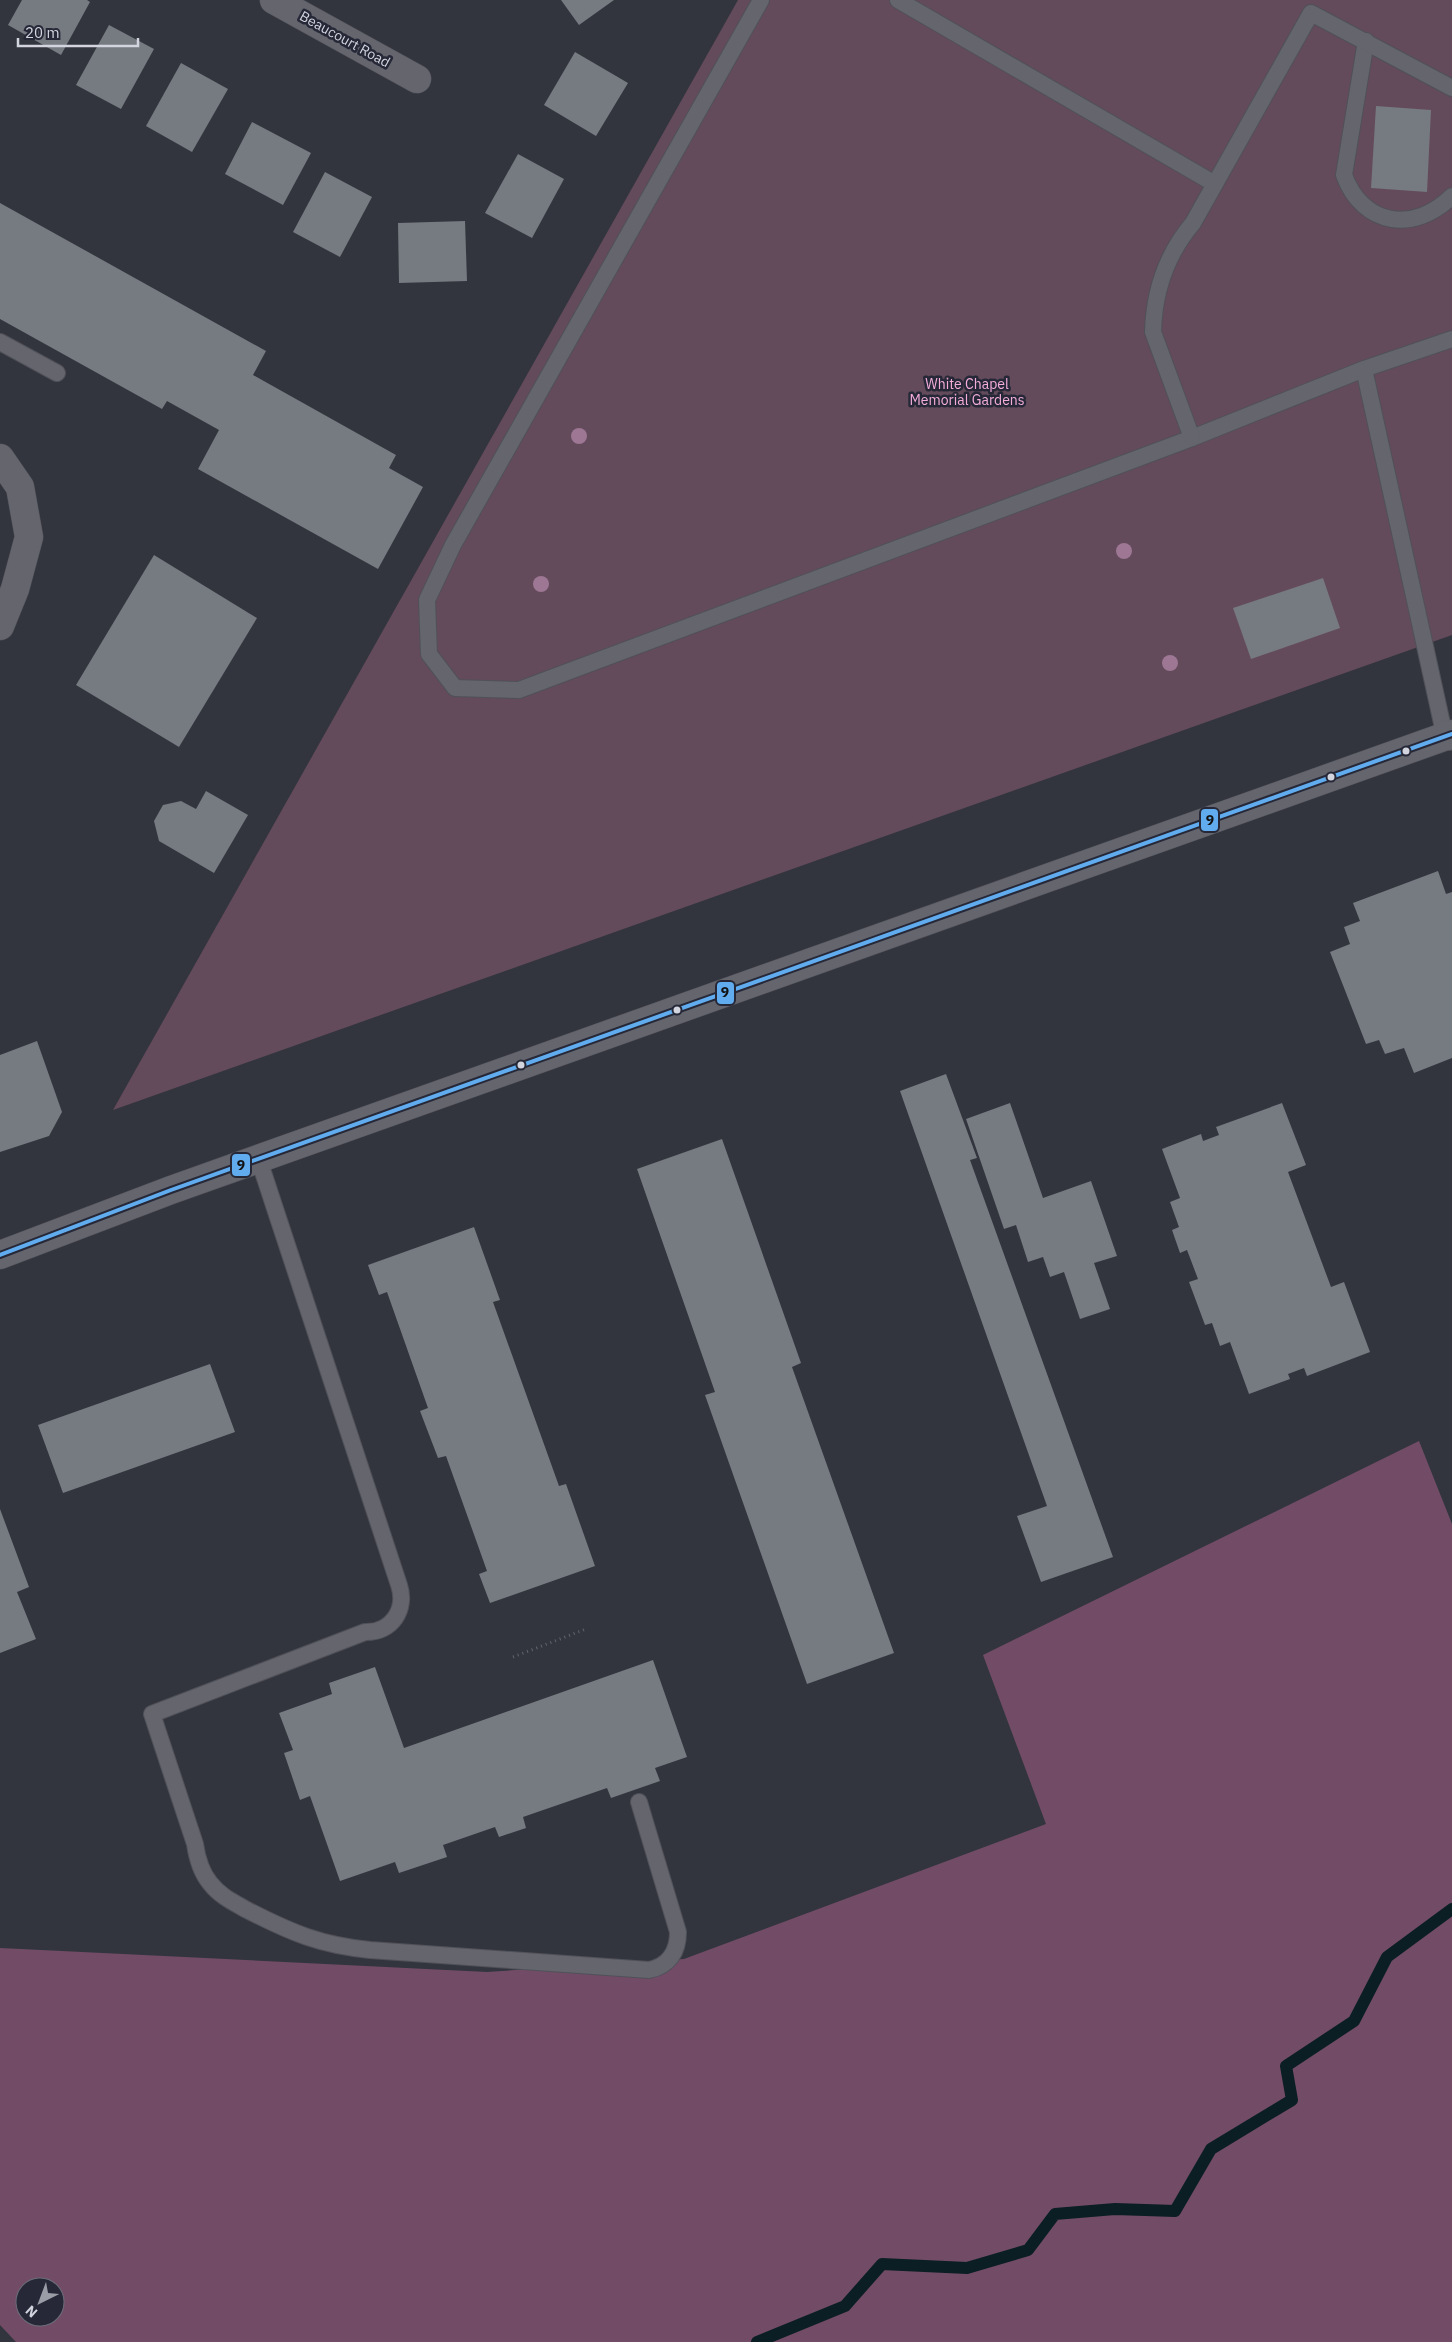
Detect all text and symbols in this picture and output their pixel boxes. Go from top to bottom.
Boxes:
street label: Beaucourt Road [297,7,393,71]
scale bar [18,15,138,47]
text: 20 m [25,23,60,42]
park label: White Chapel Memorial Gardens [909,375,1025,409]
unlabelled marker [1401,746,1411,756]
unlabelled marker [1326,772,1336,782]
line badge: 9 [1200,808,1219,832]
text: 9 [1206,811,1214,829]
line badge: 9 [716,981,735,1005]
text: 9 [721,983,729,1001]
unlabelled marker [672,1005,682,1015]
unlabelled marker [516,1060,526,1070]
line badge: 9 [231,1153,251,1177]
text: 9 [237,1156,245,1174]
north arrow [15,2277,65,2327]
text: N [22,2302,41,2322]

